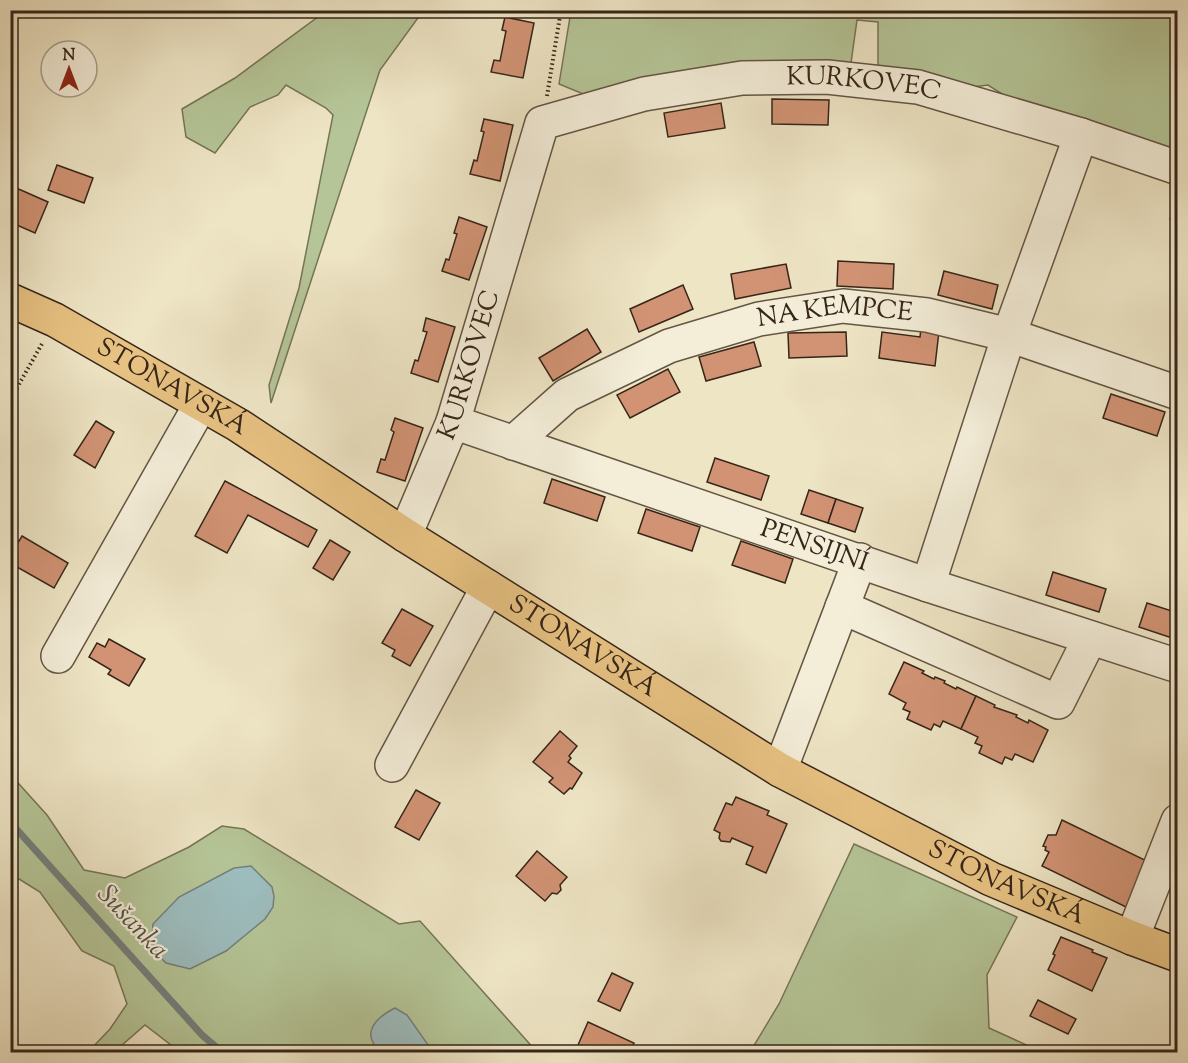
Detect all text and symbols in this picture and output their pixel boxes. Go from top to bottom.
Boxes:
north arrow [39,39,99,99]
text: N [63,45,76,68]
street label: KURKOVEC [786,58,945,111]
street label: KURKOVEC [429,286,510,446]
street label: NA KEMPCE [754,287,915,338]
street label: STONAVSKÁ [89,329,254,445]
street label: PENSIJNÍ [755,510,874,582]
street label: STONAVSKÁ [501,586,664,707]
street label: STONAVSKÁ [921,831,1091,935]
water label: Sušanka [87,877,177,969]

